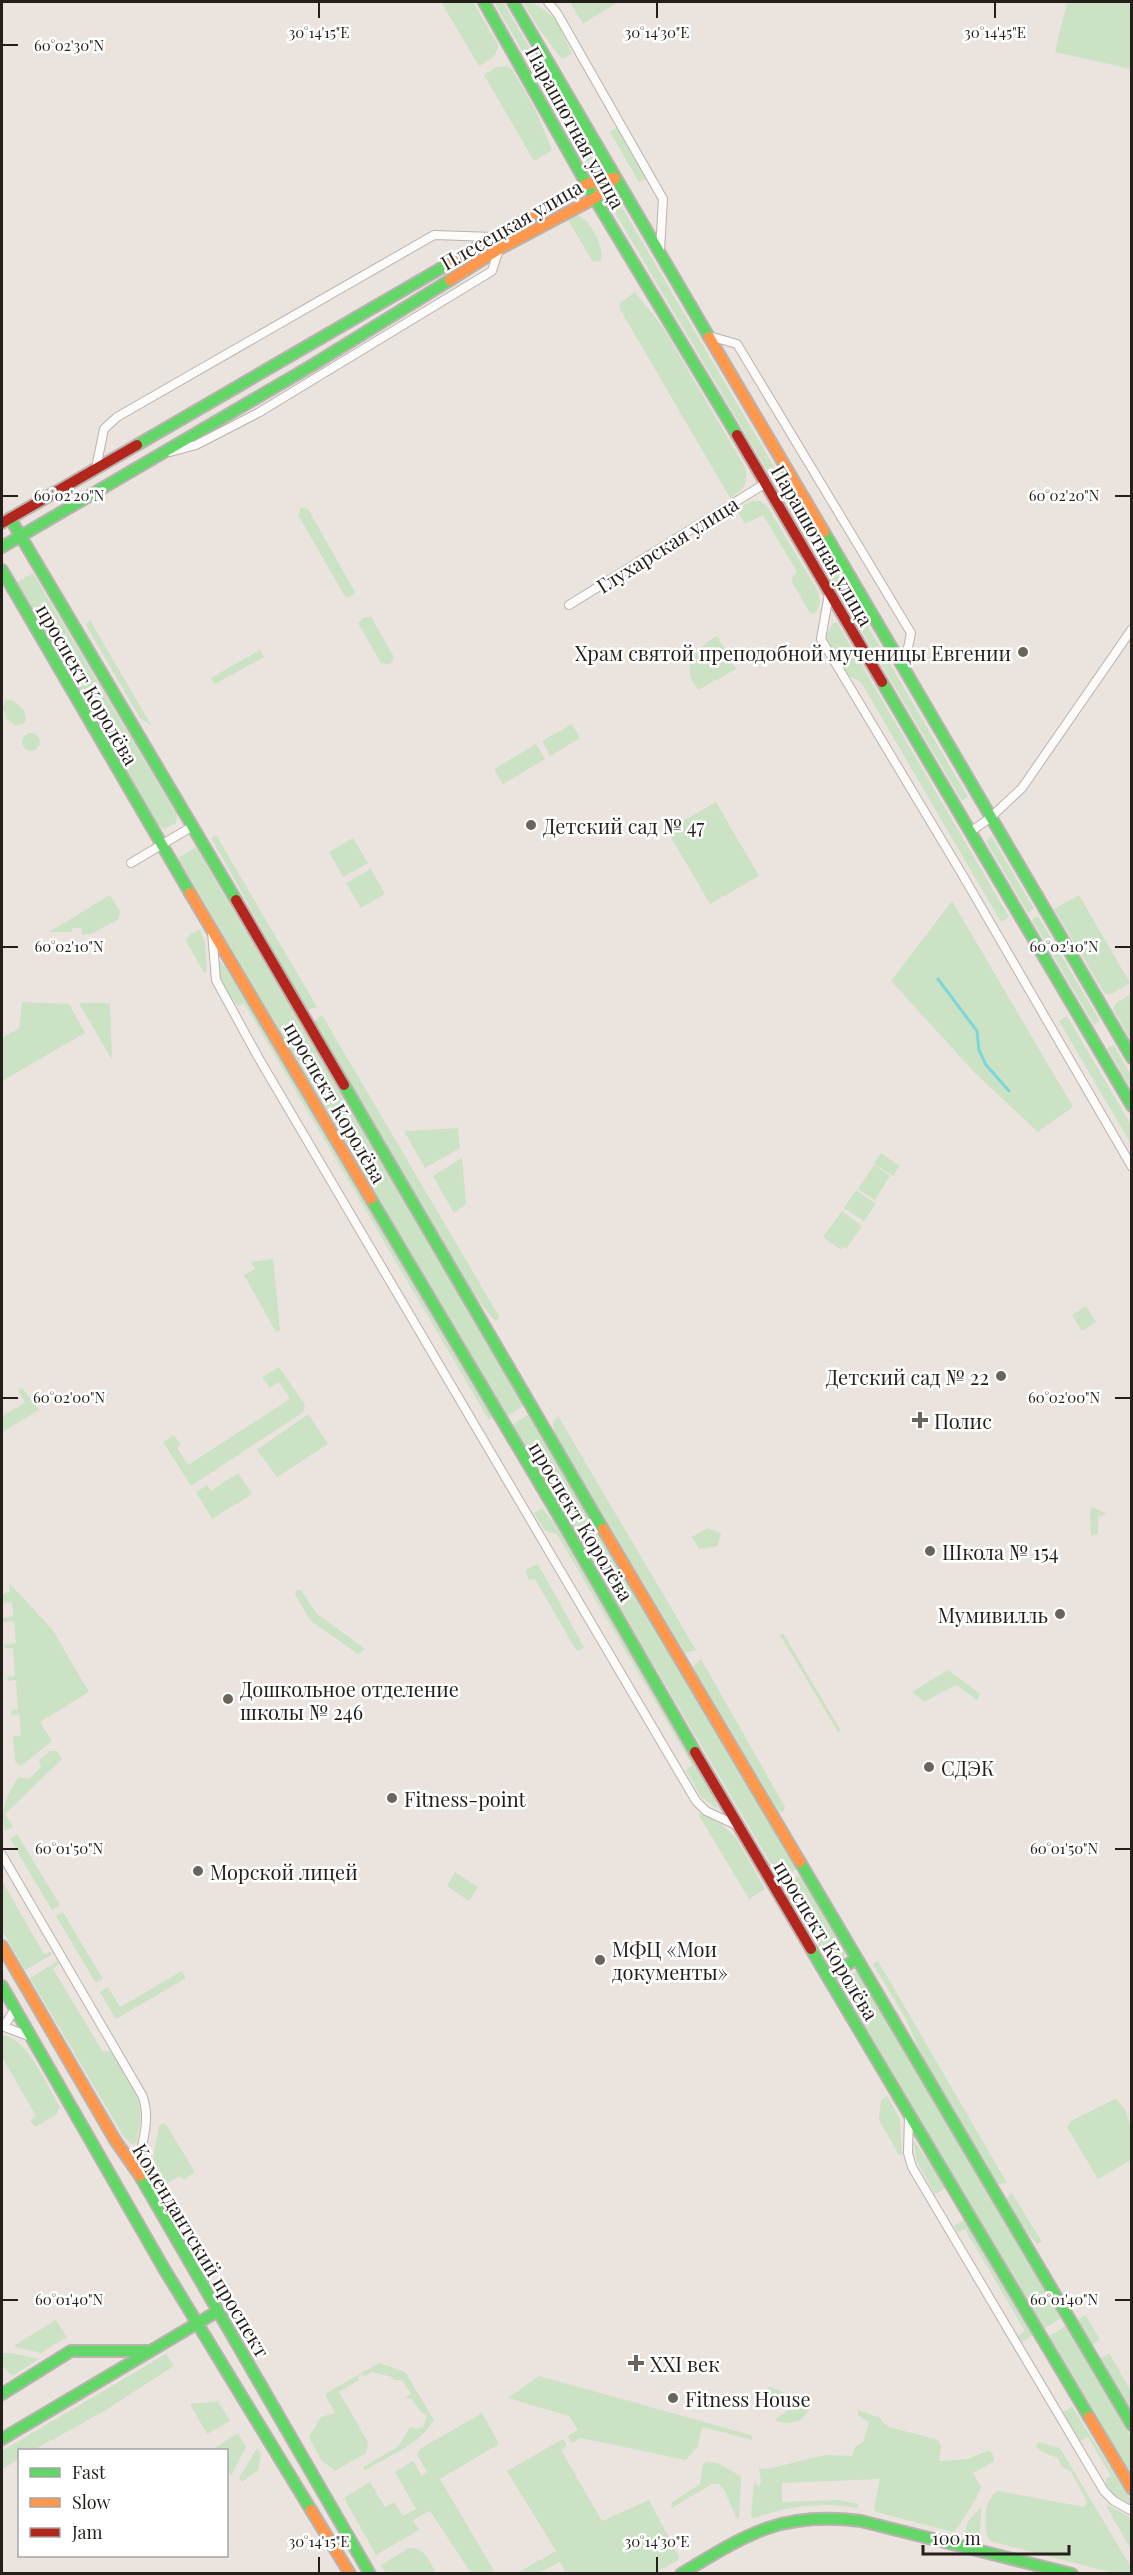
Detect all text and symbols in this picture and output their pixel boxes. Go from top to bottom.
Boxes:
text: 30°14'15"E [289,22,349,42]
text: 30°14'30"E [625,22,689,42]
text: 30°14'45"E [964,22,1026,42]
text: 60°02'30"N [34,35,105,55]
street label: Парашютная улица [520,41,632,213]
street label: Плесецкая улица [435,172,587,276]
street label: Парашютная улица [766,459,880,631]
text: 60°02'20"N [34,485,105,505]
text: 60°02'20"N [1029,485,1100,505]
street label: Глухарская улица [591,489,743,599]
street label: проспект Королёва [31,598,145,770]
place label: Храм святой преподобной мученицы Евгении [575,639,1011,666]
marker: Храм святой преподобной мученицы Евгении [1016,645,1030,659]
place label: Детский сад № 47 [543,812,704,839]
marker: Детский сад № 47 [524,818,538,832]
text: 60°02'10"N [34,936,104,956]
text: 60°02'10"N [1029,936,1099,956]
street label: проспект Королёва [279,1016,393,1188]
place label: Детский сад № 22 [826,1363,989,1390]
marker: Детский сад № 22 [994,1369,1008,1383]
text: 60°02'00"N [33,1387,106,1407]
text: 60°02'00"N [1028,1387,1101,1407]
place label: Полис [934,1407,992,1434]
marker: Полис [911,1411,929,1429]
street label: проспект Королёва [524,1436,640,1606]
place label: Школа № 154 [942,1538,1059,1565]
marker: Школа № 154 [923,1544,937,1558]
place label: Мумивилль [938,1601,1048,1628]
marker: Мумивилль [1053,1607,1067,1621]
place label: Дошкольное отделение школы № 246 [240,1675,459,1725]
marker: Дошкольное отделение школы № 246 [221,1692,235,1706]
place label: СДЭК [941,1754,995,1781]
marker: СДЭК [922,1760,936,1774]
place label: Fitness-point [404,1785,527,1812]
marker: Fitness-point [385,1791,399,1805]
text: 60°01'50"N [35,1838,103,1858]
text: 60°01'50"N [1030,1838,1098,1858]
street label: проспект Королёва [769,1855,885,2025]
place label: Морской лицей [210,1858,358,1885]
marker: Морской лицей [191,1864,205,1878]
place label: МФЦ «Мои документы» [612,1935,728,1985]
marker: МФЦ «Мои документы» [593,1953,607,1967]
street label: Комендантский проспект [127,2138,277,2362]
text: 60°01'40"N [35,2289,103,2309]
text: 60°01'40"N [1030,2289,1098,2309]
place label: XXI век [650,2350,720,2377]
marker: XXI век [627,2354,645,2372]
place label: Fitness House [685,2385,811,2412]
marker: Fitness House [666,2391,680,2405]
legend [18,2449,228,2557]
text: Fast [72,2460,106,2484]
text: Slow [72,2490,110,2514]
scale bar [923,2518,1068,2556]
text: Jam [71,2520,102,2544]
text: 100 m [932,2526,981,2550]
text: 30°14'15"E [289,2531,349,2551]
text: 30°14'30"E [625,2531,689,2551]

